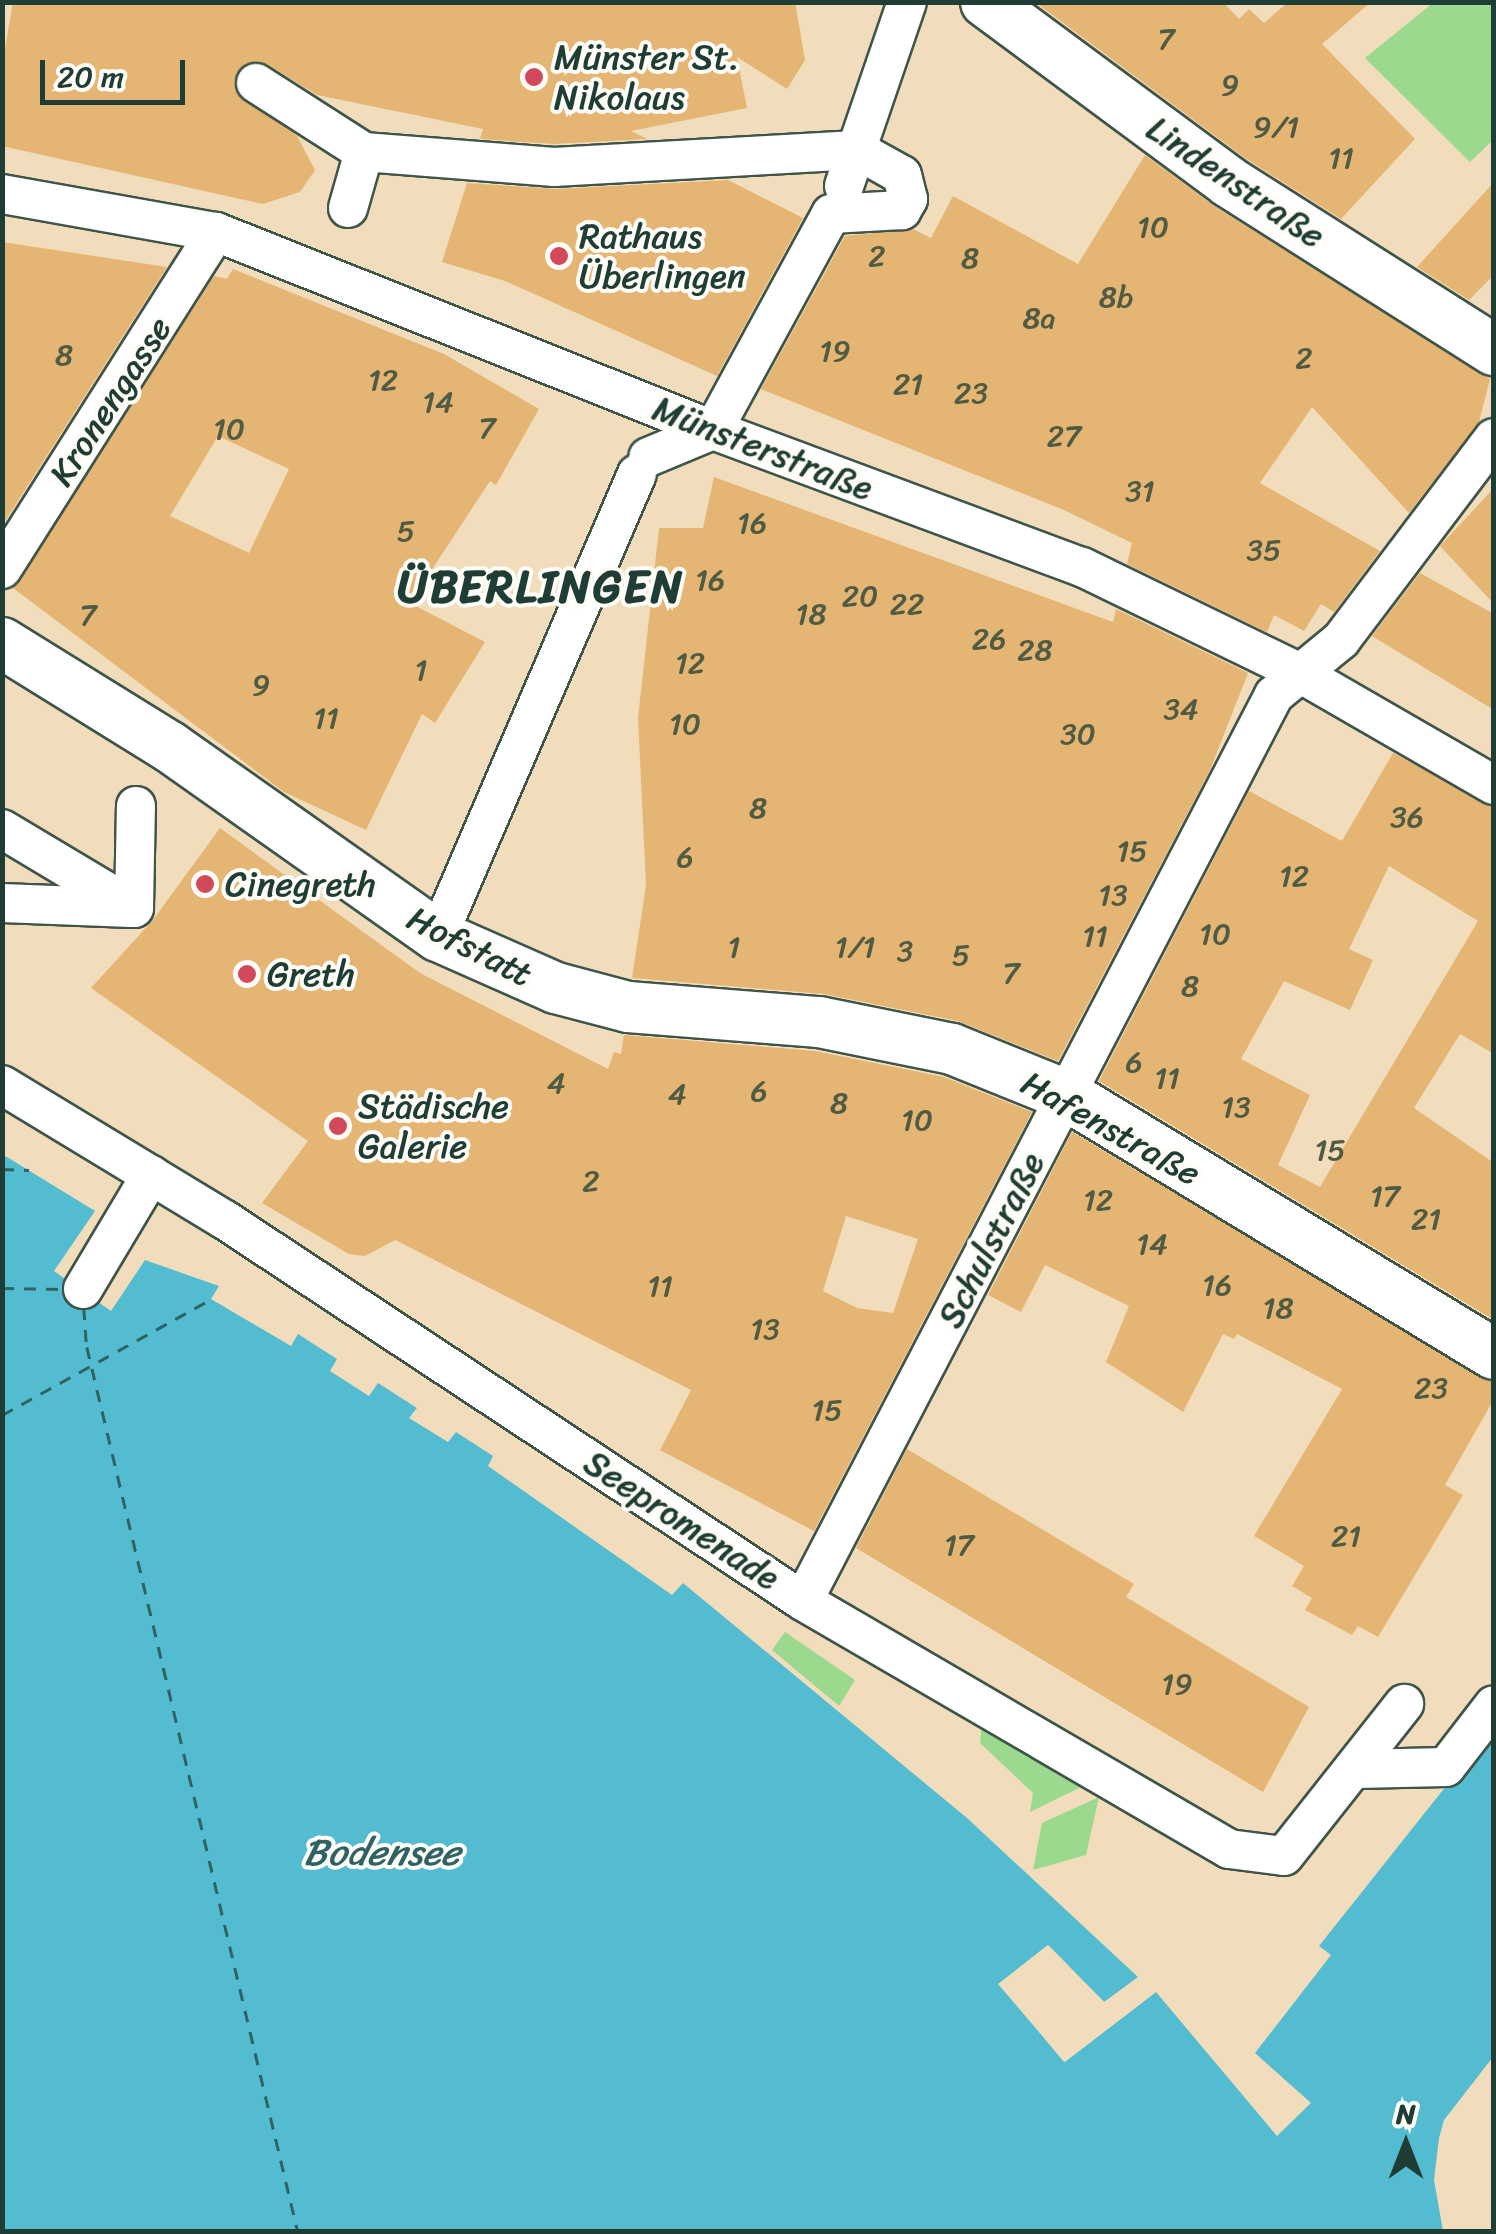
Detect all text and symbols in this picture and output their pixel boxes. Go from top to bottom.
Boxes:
house number: 7 [1157,21,1175,57]
place label: Münster St. Nikolaus [554,36,740,118]
scale bar [45,40,190,102]
text: 20 m [57,50,124,104]
marker: Münster St. Nikolaus [523,66,545,88]
house number: 9 [1221,67,1239,103]
street label: Lindenstraße [1139,107,1333,257]
house number: 9/1 [1253,109,1299,145]
house number: 11 [1328,140,1354,176]
house number: 10 [1137,209,1169,245]
place label: Rathaus Überlingen [579,215,746,297]
house number: 2 [868,238,886,274]
house number: 8 [961,240,979,276]
marker: Rathaus Überlingen [548,245,570,267]
house number: 8b [1099,279,1133,315]
house number: 8a [1022,300,1056,336]
street label: Kronengasse [40,309,180,493]
house number: 19 [819,333,851,369]
house number: 8 [55,337,73,373]
house number: 2 [1295,340,1313,376]
house number: 12 [368,362,398,398]
house number: 21 [893,366,923,402]
house number: 23 [954,375,988,411]
house number: 14 [422,384,454,420]
street label: Münsterstraße [647,387,879,509]
house number: 7 [478,410,496,446]
house number: 10 [213,411,245,447]
house number: 27 [1047,418,1081,454]
house number: 31 [1125,473,1155,509]
house number: 16 [737,505,767,541]
house number: 5 [397,513,415,549]
house number: 35 [1247,532,1281,568]
district label: ÜBERLINGEN [399,561,683,615]
house number: 16 [695,562,725,598]
house number: 20 [842,578,878,614]
house number: 22 [890,586,924,622]
house number: 18 [796,596,826,632]
house number: 7 [79,597,97,633]
house number: 26 [972,621,1006,657]
house number: 28 [1017,632,1053,668]
house number: 12 [675,645,705,681]
house number: 1 [415,652,427,688]
house number: 9 [252,667,270,703]
house number: 34 [1163,691,1199,727]
house number: 11 [313,700,339,736]
house number: 10 [669,706,701,742]
house number: 30 [1060,716,1096,752]
house number: 8 [749,790,767,826]
house number: 36 [1390,799,1424,835]
house number: 15 [1116,833,1148,869]
house number: 6 [676,839,694,875]
house number: 12 [1279,858,1309,894]
place label: Cinegreth [225,863,376,905]
marker: Cinegreth [194,873,216,895]
house number: 13 [1098,877,1128,913]
street label: Hofstatt [400,897,540,995]
house number: 10 [1199,916,1231,952]
house number: 11 [1082,918,1108,954]
house number: 1 [728,929,740,965]
house number: 1/1 [835,929,875,965]
house number: 3 [897,933,913,969]
house number: 5 [952,937,970,973]
place label: Greth [267,953,355,995]
house number: 7 [1002,955,1020,991]
marker: Greth [236,963,258,985]
house number: 8 [1181,968,1199,1004]
house number: 6 [1125,1044,1143,1080]
house number: 11 [1154,1060,1180,1096]
street label: Hafenstraße [1014,1062,1208,1194]
house number: 4 [547,1065,565,1101]
house number: 6 [750,1073,768,1109]
house number: 4 [668,1076,686,1112]
place label: Städische Galerie [358,1085,509,1167]
house number: 8 [830,1085,848,1121]
house number: 13 [1221,1089,1251,1125]
house number: 10 [901,1102,933,1138]
marker: Städische Galerie [327,1115,349,1137]
house number: 15 [1314,1132,1346,1168]
street label: Schulstraße [929,1145,1053,1335]
house number: 2 [582,1163,600,1199]
house number: 17 [1370,1178,1400,1214]
house number: 12 [1083,1182,1113,1218]
house number: 21 [1411,1201,1441,1237]
house number: 14 [1136,1226,1168,1262]
house number: 16 [1202,1267,1232,1303]
house number: 11 [647,1268,673,1304]
house number: 18 [1263,1290,1293,1326]
house number: 13 [750,1311,780,1347]
house number: 23 [1414,1370,1448,1406]
house number: 15 [811,1392,843,1428]
street label: Seepromenade [576,1441,788,1599]
house number: 21 [1331,1518,1361,1554]
house number: 17 [944,1527,974,1563]
house number: 19 [1161,1666,1193,1702]
water label: Bodensee [304,1830,460,1876]
text: N [1396,2089,1416,2138]
north arrow [1356,2094,1456,2194]

